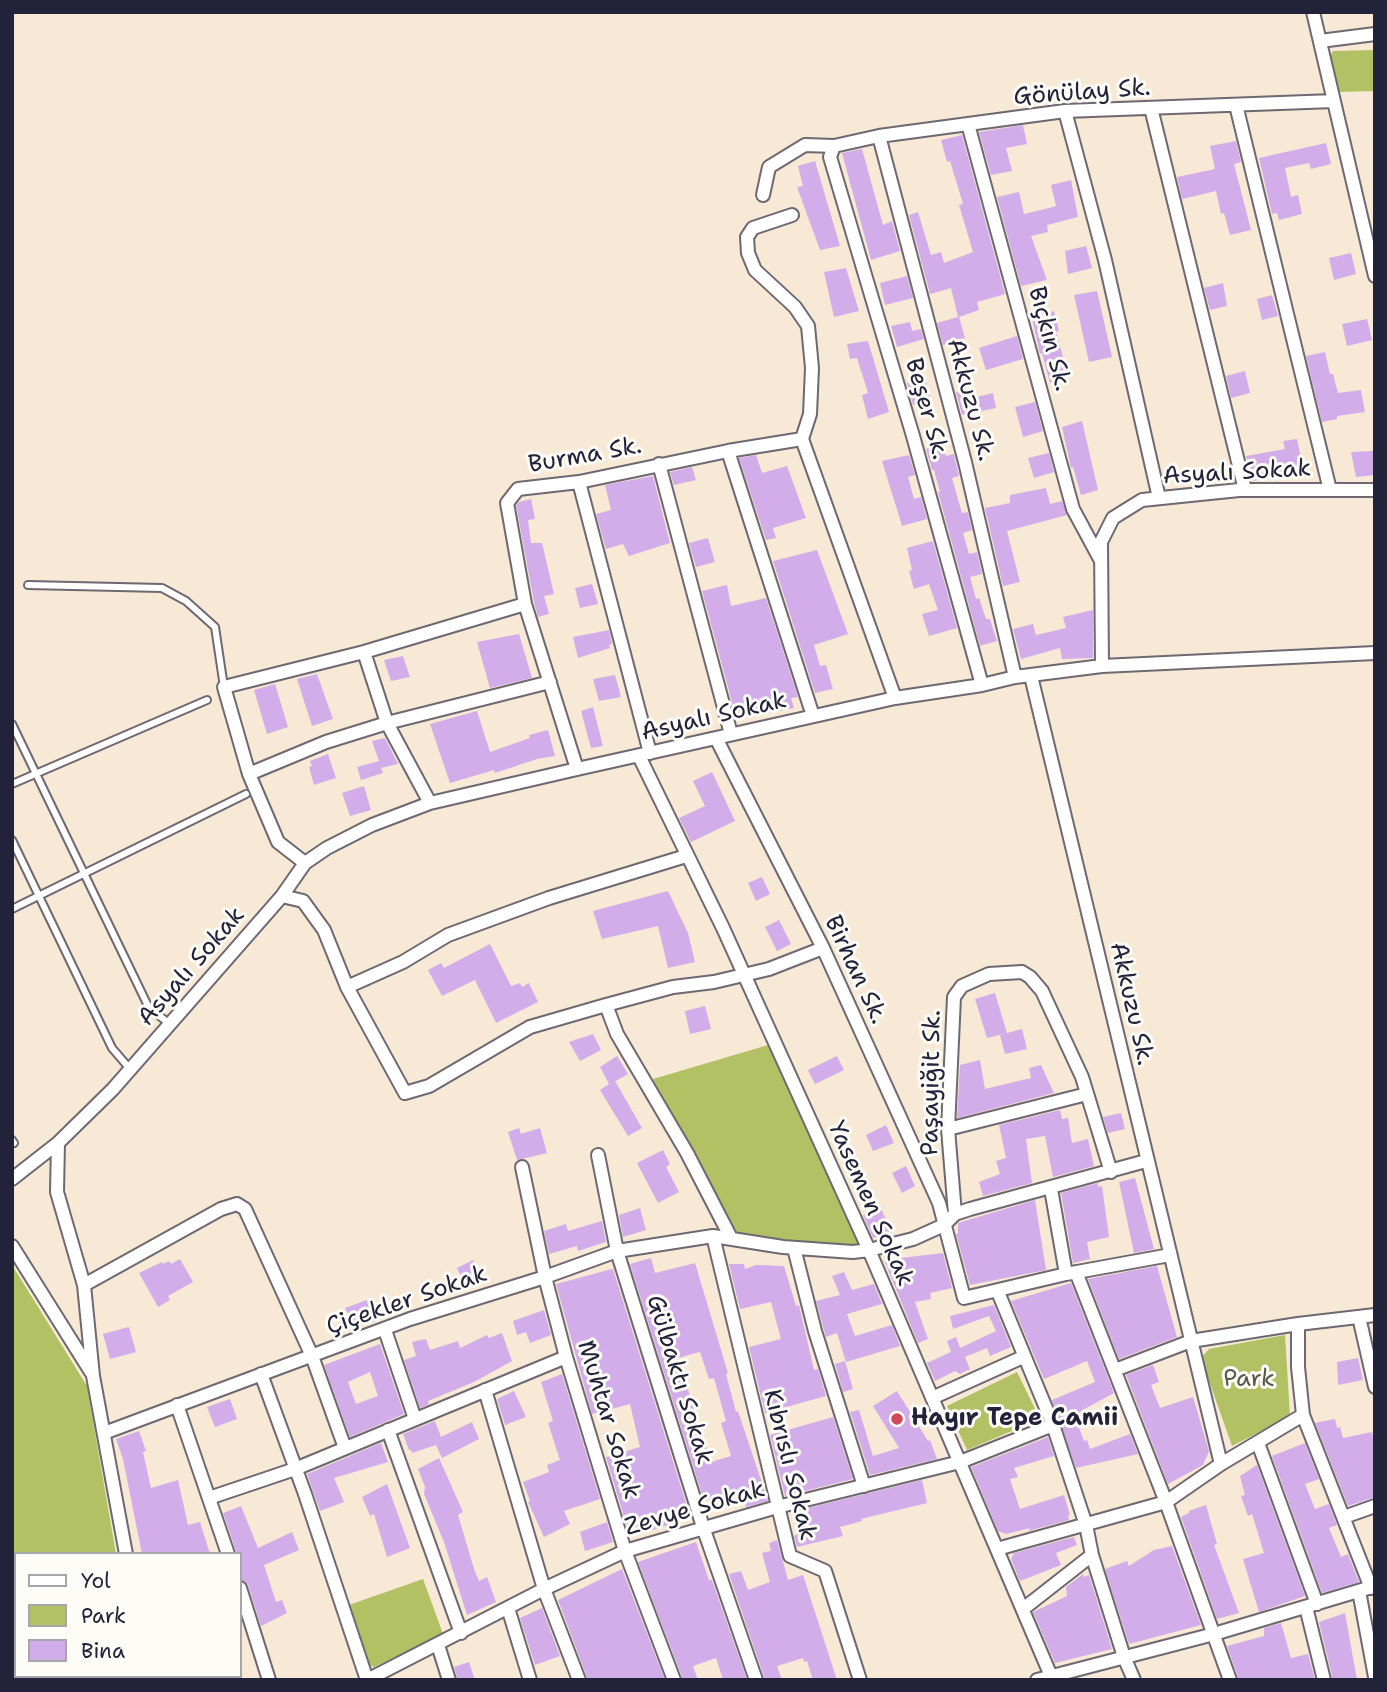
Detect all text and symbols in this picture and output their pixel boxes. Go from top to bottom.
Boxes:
street label: Gönülay Sk. [1012,74,1152,112]
street label: Bıçkın Sk. [1021,284,1077,394]
street label: Akkuzu Sk. [940,336,1000,464]
street label: Beşer Sk. [898,355,954,463]
street label: Burma Sk. [526,432,644,480]
street label: Asyalı Sokak [1162,455,1312,491]
street label: Asyalı Sokak [638,686,790,748]
street label: Asyalı Sokak [132,902,252,1032]
street label: Birhan Sk. [817,911,893,1029]
street label: Akkuzu Sk. [1103,940,1159,1068]
street label: Paşayiğit Sk. [916,1010,948,1156]
street label: Yasemen Sokak [821,1117,919,1291]
street label: Çiçekler Sokak [323,1260,491,1342]
street label: Gülbaktı Sokak [640,1292,718,1468]
street label: Muhtar Sokak [570,1337,646,1503]
park label: Park [1223,1366,1275,1394]
street label: Kıbrıslı Sokak [756,1386,822,1544]
place label: Hayır Tepe Camii [911,1405,1118,1433]
marker: Hayır Tepe Camii [889,1411,905,1427]
street label: Zevye Sokak [622,1475,768,1543]
legend [14,1552,242,1678]
text: Yol [81,1567,111,1595]
text: Park [81,1602,126,1630]
text: Bina [81,1637,125,1665]

